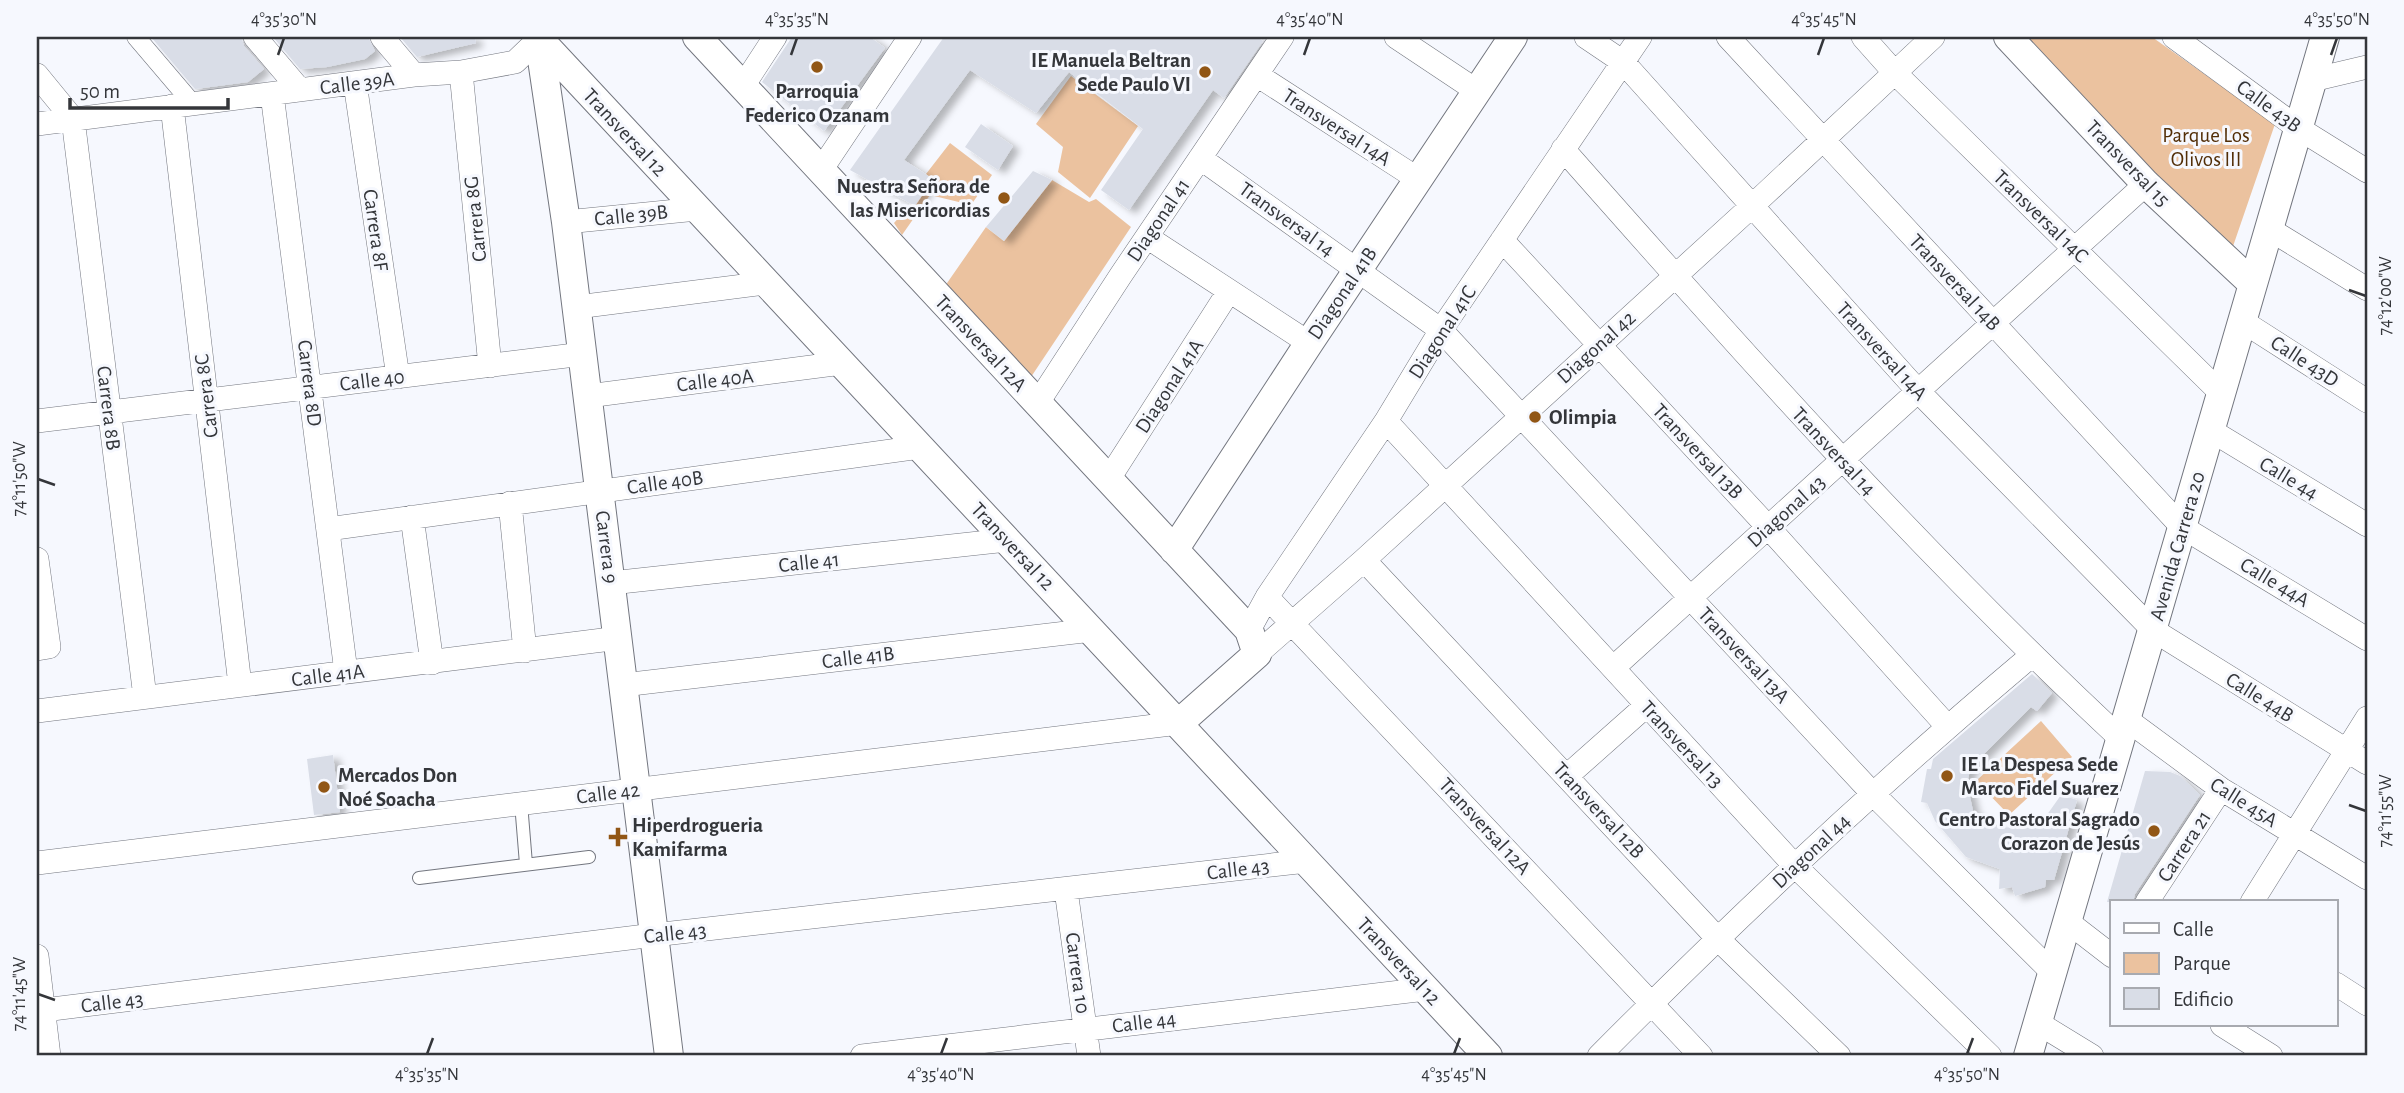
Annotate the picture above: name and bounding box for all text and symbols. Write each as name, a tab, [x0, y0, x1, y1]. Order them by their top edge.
text: 4°35'30"N	[251, 11, 317, 29]
text: 4°35'35"N	[765, 11, 829, 29]
text: 4°35'40"N	[1276, 11, 1344, 29]
text: 4°35'45"N	[1791, 11, 1857, 29]
text: 4°35'50"N	[2304, 11, 2370, 29]
place label: IE Manuela Beltran Sede Paulo VI	[1031, 50, 1191, 95]
marker: Parroquia Federico Ozanam	[809, 59, 825, 75]
marker: IE Manuela Beltran Sede Paulo VI	[1197, 64, 1213, 80]
scale bar	[70, 66, 228, 110]
street label: Calle 39A	[319, 69, 395, 98]
street label: Calle 43B	[2233, 76, 2305, 137]
text: 50 m	[80, 81, 120, 102]
place label: Parroquia Federico Ozanam	[745, 81, 889, 126]
street label: Transversal 12	[579, 84, 670, 180]
street label: Transversal 14A	[1279, 85, 1395, 170]
street label: Transversal 15	[2082, 116, 2174, 210]
park label: Parque Los Olivos III	[2162, 125, 2250, 170]
street label: Transversal 14C	[1989, 166, 2092, 267]
street label: Carrera 8G	[461, 175, 490, 263]
street label: Diagonal 41	[1123, 175, 1194, 266]
place label: Nuestra Señora de las Misericordias	[836, 176, 990, 221]
street label: Transversal 14	[1235, 178, 1338, 261]
street label: Carrera 8F	[359, 188, 392, 273]
marker: Nuestra Señora de las Misericordias	[996, 190, 1012, 206]
street label: Calle 39B	[593, 201, 669, 230]
street label: Transversal 14B	[1905, 230, 2004, 335]
street label: Diagonal 41B	[1304, 243, 1381, 343]
text: 74°12'00"W	[2377, 256, 2395, 336]
street label: Diagonal 41C	[1405, 282, 1480, 382]
street label: Transversal 12A	[931, 291, 1031, 396]
street label: Transversal 14A	[1832, 298, 1931, 405]
street label: Diagonal 42	[1553, 307, 1640, 388]
street label: Calle 43D	[2267, 332, 2343, 391]
street label: Diagonal 41A	[1131, 336, 1207, 437]
street label: Carrera 8D	[294, 339, 325, 427]
street label: Carrera 8C	[191, 353, 222, 439]
street label: Carrera 8B	[93, 365, 124, 451]
street label: Calle 40A	[675, 365, 755, 396]
street label: Calle 40	[338, 366, 406, 395]
street label: Transversal 13B	[1648, 400, 1747, 503]
street label: Transversal 14	[1788, 403, 1880, 500]
place label: Olimpia	[1549, 407, 1617, 428]
marker: Olimpia	[1527, 409, 1543, 425]
text: 74°11'50"W	[11, 441, 29, 517]
street label: Calle 44	[2256, 453, 2322, 504]
street label: Calle 40B	[626, 467, 704, 498]
street label: Avenida Carrera 20	[2146, 469, 2209, 623]
street label: Diagonal 43	[1743, 471, 1829, 552]
street label: Transversal 12	[967, 498, 1058, 594]
street label: Carrera 9	[592, 509, 621, 585]
street label: Calle 41	[777, 549, 841, 576]
street label: Calle 44A	[2237, 554, 2313, 611]
street label: Transversal 13A	[1694, 603, 1793, 707]
street label: Calle 41B	[821, 643, 895, 672]
street label: Calle 41A	[290, 661, 366, 690]
street label: Calle 44B	[2222, 668, 2297, 726]
street label: Transversal 13	[1636, 697, 1727, 792]
place label: IE La Despesa Sede Marco Fidel Suarez	[1961, 754, 2119, 799]
street label: Transversal 12B	[1549, 758, 1648, 862]
place label: Mercados Don Noé Soacha	[338, 765, 457, 810]
marker: IE La Despesa Sede Marco Fidel Suarez	[1939, 768, 1955, 784]
street label: Transversal 12A	[1435, 774, 1535, 879]
street label: Calle 45A	[2206, 774, 2281, 831]
text: 74°11'55"W	[2377, 774, 2395, 848]
marker: Mercados Don Noé Soacha	[316, 779, 332, 795]
street label: Calle 42	[575, 779, 641, 808]
street label: Carrera 21	[2154, 807, 2215, 886]
place label: Centro Pastoral Sagrado Corazon de Jesús	[1939, 809, 2140, 854]
street label: Diagonal 44	[1768, 810, 1854, 892]
place label: Hiperdrogueria Kamifarma	[632, 815, 763, 860]
marker: Centro Pastoral Sagrado Corazon de Jesús	[2146, 823, 2162, 839]
marker: Hiperdrogueria Kamifarma	[610, 829, 626, 845]
street label: Calle 43	[1206, 855, 1271, 884]
legend	[2110, 900, 2338, 1026]
street label: Transversal 12	[1353, 913, 1444, 1009]
text: Calle	[2173, 919, 2214, 940]
street label: Calle 43	[643, 920, 707, 947]
street label: Carrera 10	[1061, 931, 1094, 1015]
text: Parque	[2173, 953, 2231, 974]
text: 74°11'45"W	[11, 957, 29, 1031]
street label: Calle 43	[80, 988, 145, 1017]
text: Edificio	[2173, 989, 2234, 1010]
street label: Calle 44	[1111, 1008, 1177, 1037]
text: 4°35'35"N	[395, 1066, 459, 1084]
text: 4°35'40"N	[907, 1066, 975, 1084]
text: 4°35'45"N	[1421, 1066, 1487, 1084]
text: 4°35'50"N	[1934, 1066, 2000, 1084]

